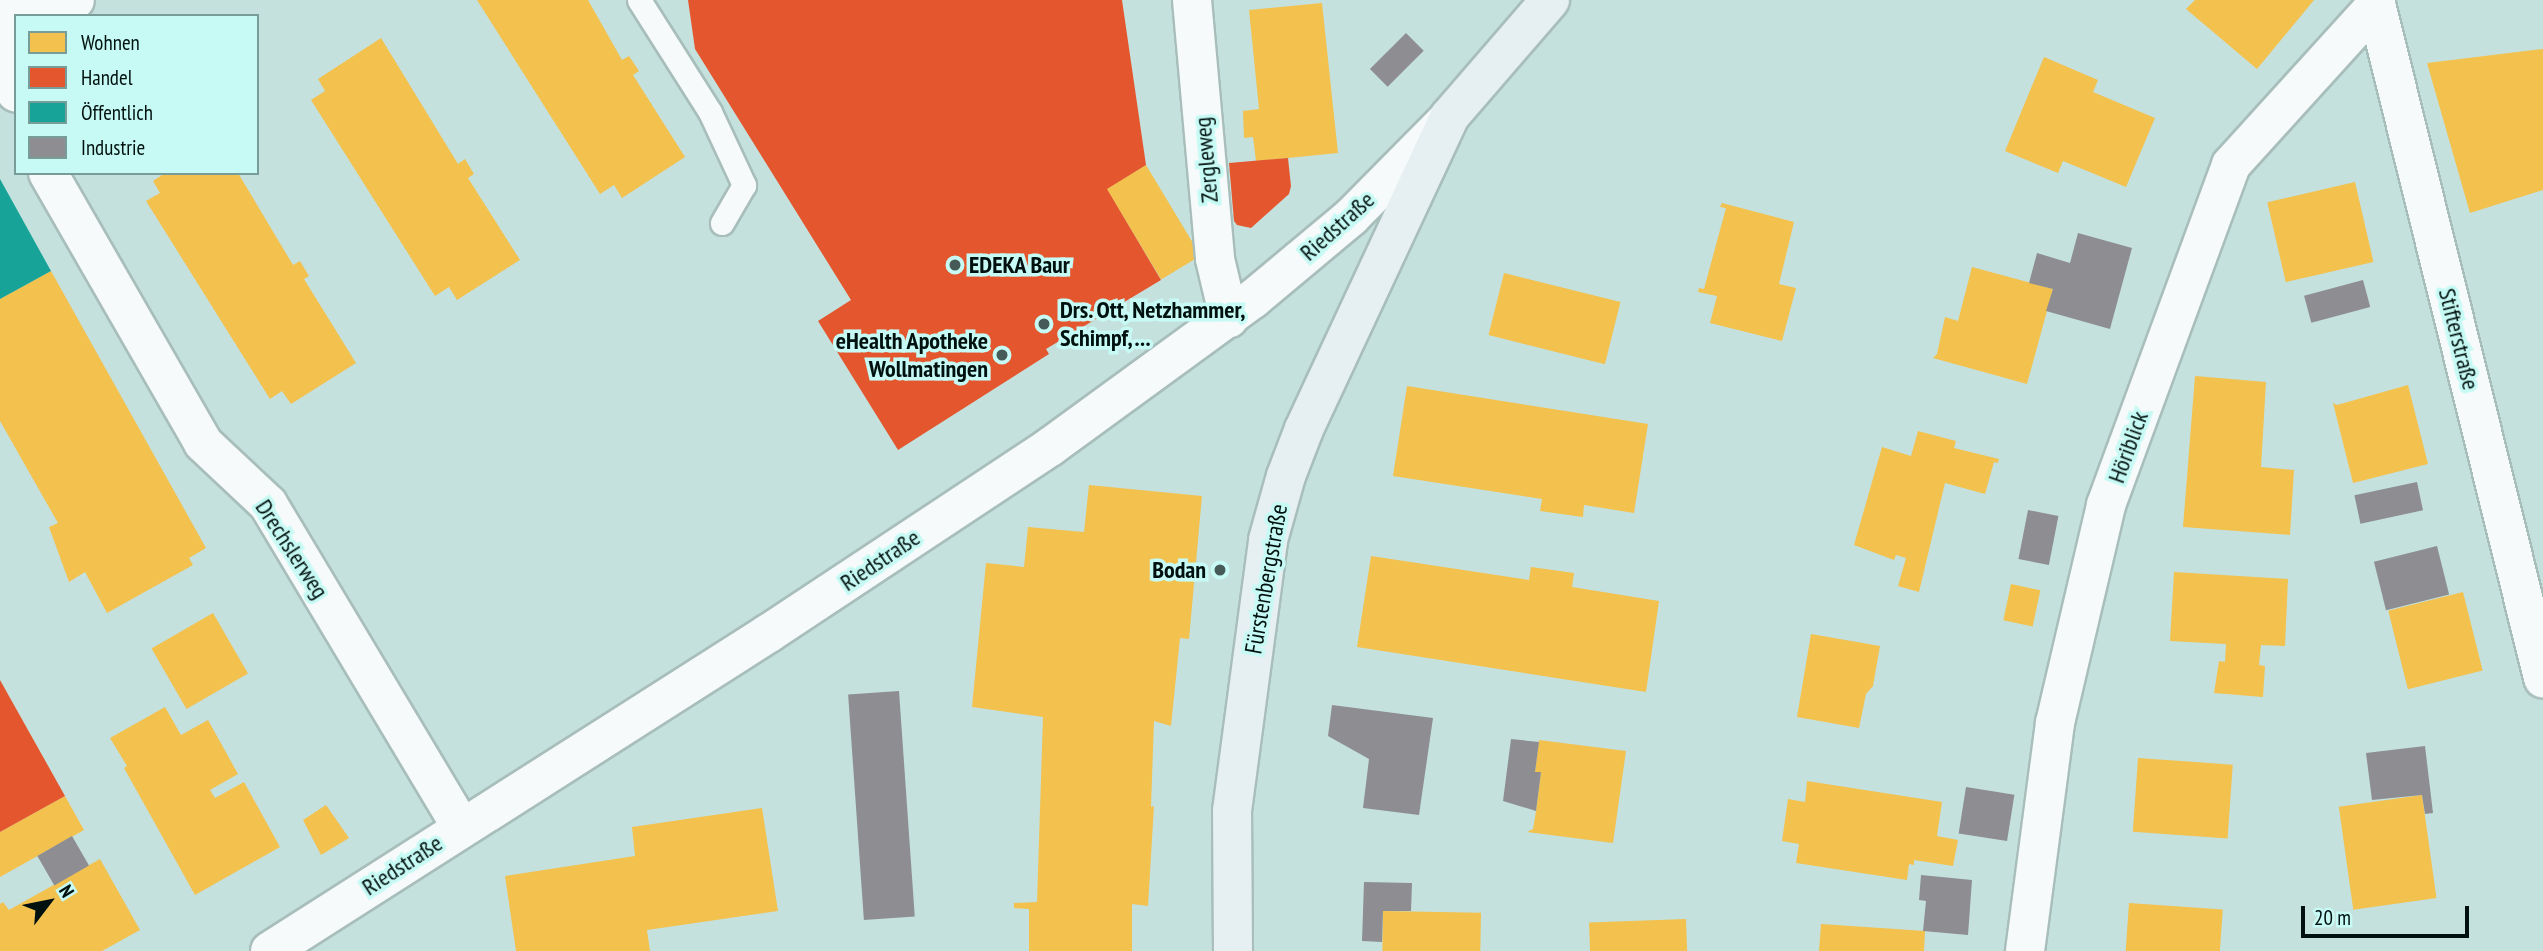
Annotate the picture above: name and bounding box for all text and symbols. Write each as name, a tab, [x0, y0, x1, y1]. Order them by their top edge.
legend	[14, 14, 259, 175]
text: Wohnen	[81, 29, 140, 56]
text: Handel	[81, 64, 133, 91]
text: Öffentlich	[81, 99, 153, 126]
street label: Zergleweg	[1188, 116, 1224, 204]
text: Industrie	[81, 134, 145, 161]
street label: Riedstraße	[1294, 185, 1380, 267]
place label: EDEKA Baur	[969, 251, 1071, 279]
marker: EDEKA Baur	[947, 257, 963, 273]
street label: Stifterstraße	[2433, 285, 2485, 393]
place label: Drs. Ott, Netzhammer, Schimpf, ...	[1060, 296, 1249, 352]
marker: Drs. Ott, Netzhammer, Schimpf, ...	[1034, 314, 1054, 334]
place label: eHealth Apotheke Wollmatingen	[835, 327, 988, 383]
marker: eHealth Apotheke Wollmatingen	[994, 347, 1010, 363]
street label: Höriblick	[2102, 407, 2154, 487]
street label: Drechslerweg	[249, 494, 335, 604]
street label: Fürstenbergstraße	[1239, 502, 1293, 656]
street label: Riedstraße	[835, 523, 925, 597]
place label: Bodan	[1152, 556, 1206, 584]
marker: Bodan	[1212, 562, 1228, 578]
street label: Riedstraße	[357, 829, 447, 901]
north arrow	[14, 867, 84, 937]
text: N	[54, 880, 80, 902]
scale bar	[2305, 892, 2473, 936]
text: 20 m	[2314, 904, 2351, 931]

